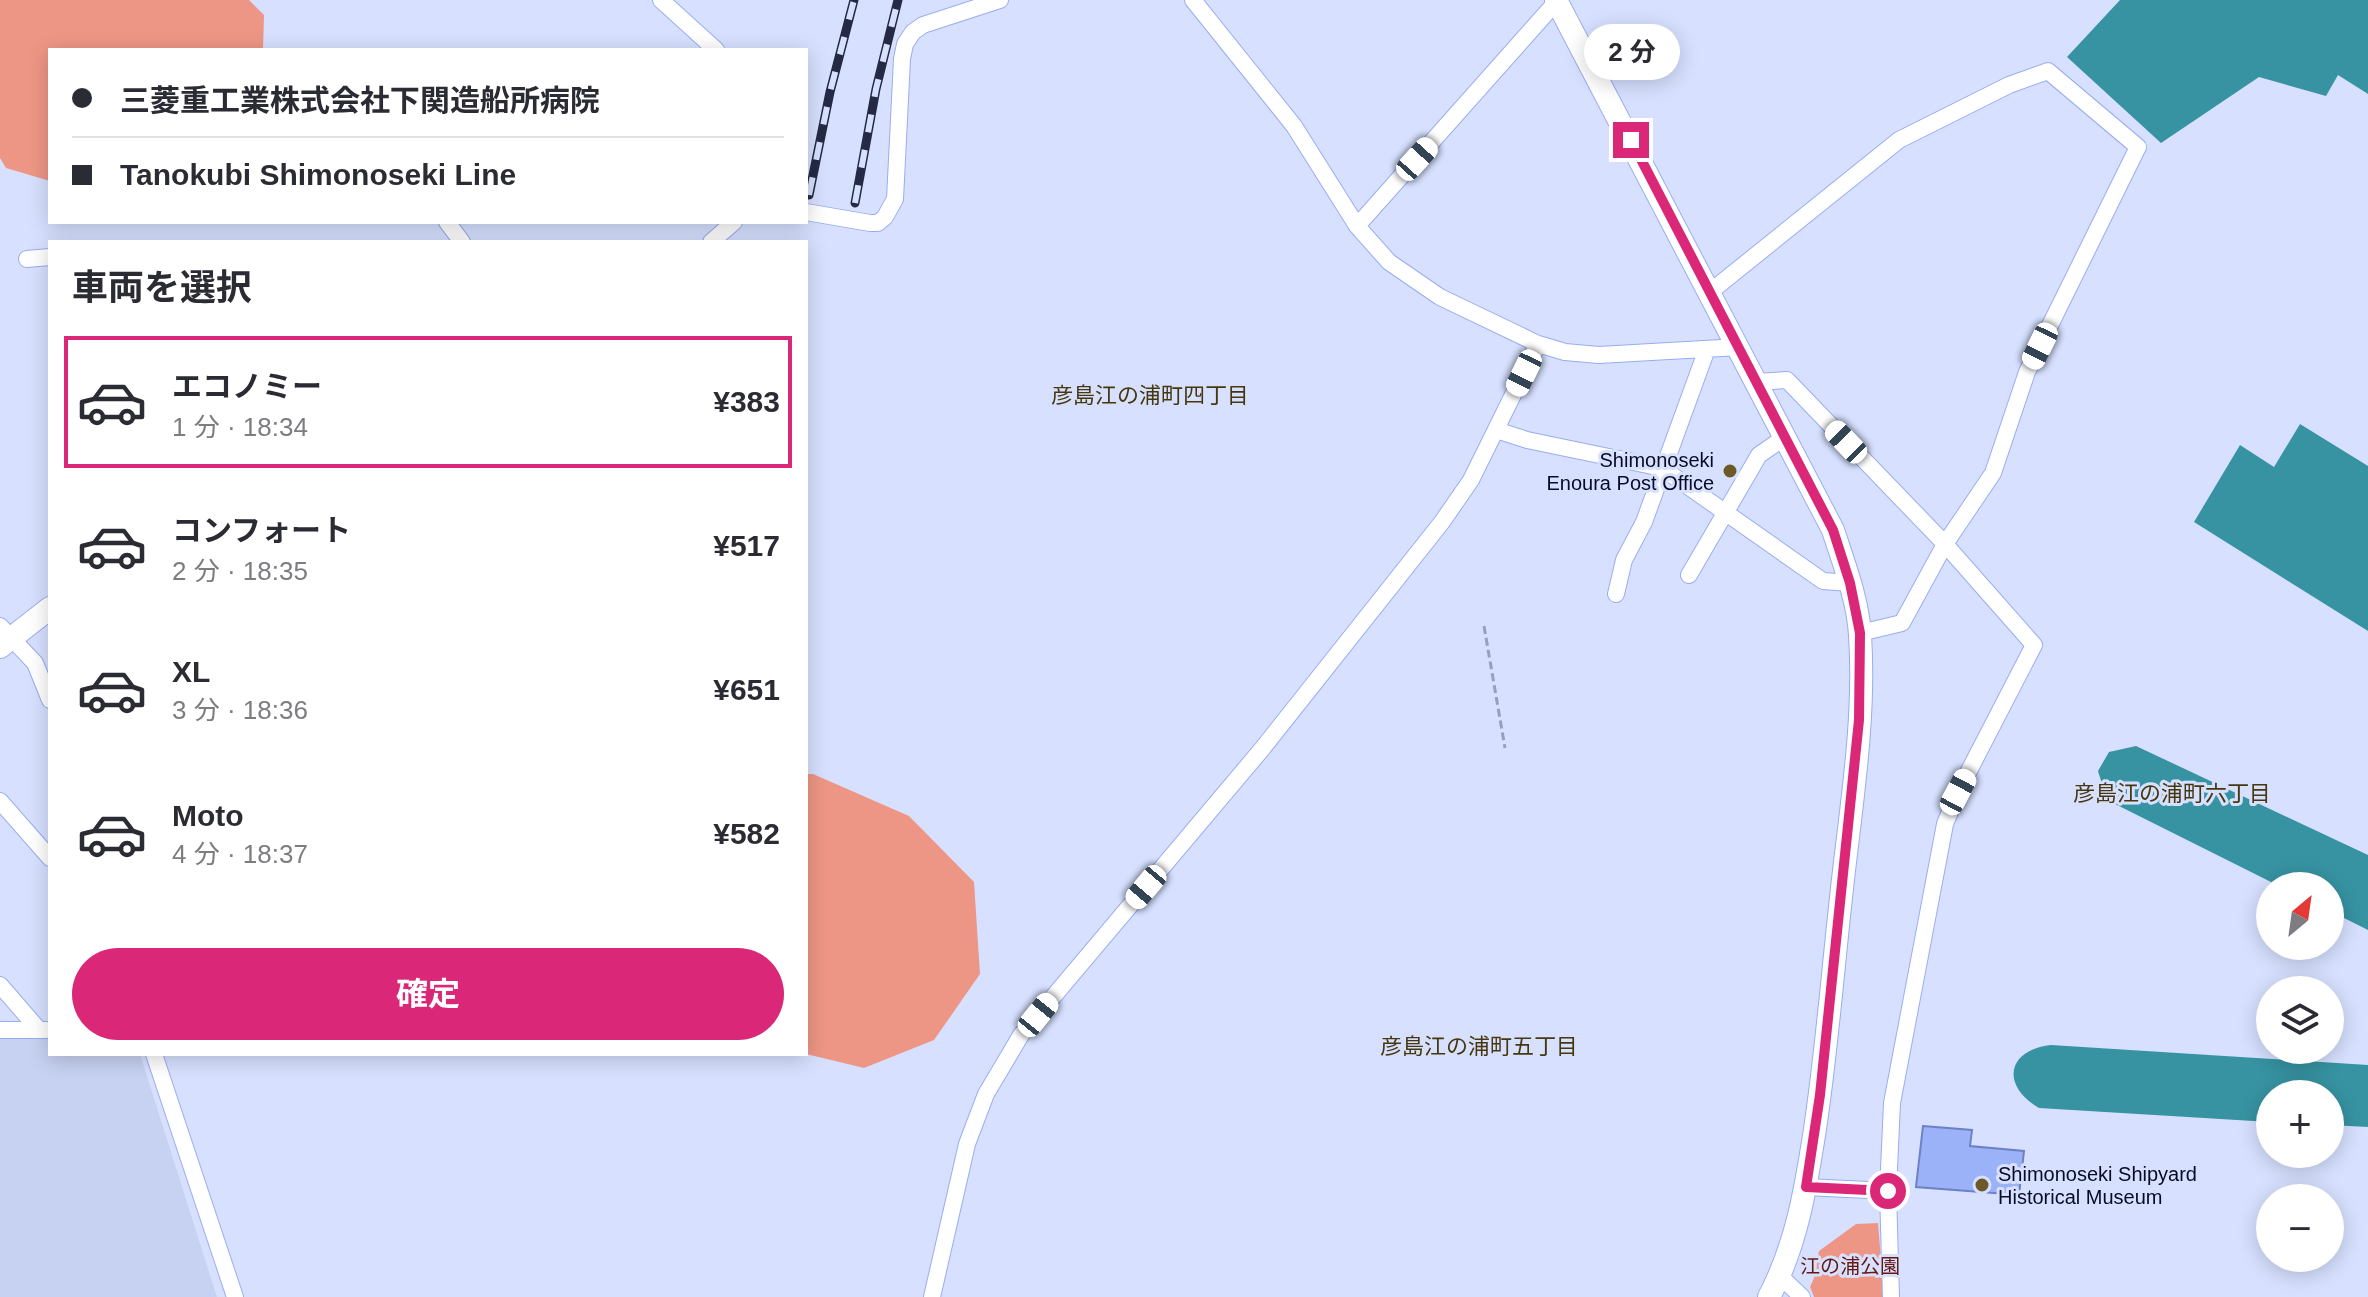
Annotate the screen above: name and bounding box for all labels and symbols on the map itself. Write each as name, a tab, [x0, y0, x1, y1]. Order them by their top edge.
callout: 2 分	[1583, 24, 1679, 80]
route end	[1613, 122, 1649, 158]
car	[1392, 133, 1442, 185]
car	[2019, 319, 2061, 373]
car	[1503, 346, 1545, 400]
district label: 彦島江の浦町四丁目	[1051, 383, 1249, 408]
car	[1821, 416, 1871, 468]
place label: Shimonoseki Enoura Post Office	[1547, 449, 1714, 494]
marker: Shimonoseki Enoura Post Office	[1721, 462, 1739, 480]
car	[1936, 765, 1980, 819]
district label: 彦島江の浦町六丁目	[2073, 781, 2271, 806]
car	[1121, 861, 1171, 913]
north arrow	[2256, 872, 2344, 960]
car	[1014, 989, 1062, 1041]
district label: 彦島江の浦町五丁目	[1380, 1034, 1578, 1059]
place label: Shimonoseki Shipyard Historical Museum	[1998, 1163, 2197, 1208]
route start	[1870, 1173, 1906, 1209]
marker: Shimonoseki Shipyard Historical Museum	[1973, 1176, 1991, 1194]
park label: 江の浦公園	[1800, 1255, 1900, 1277]

